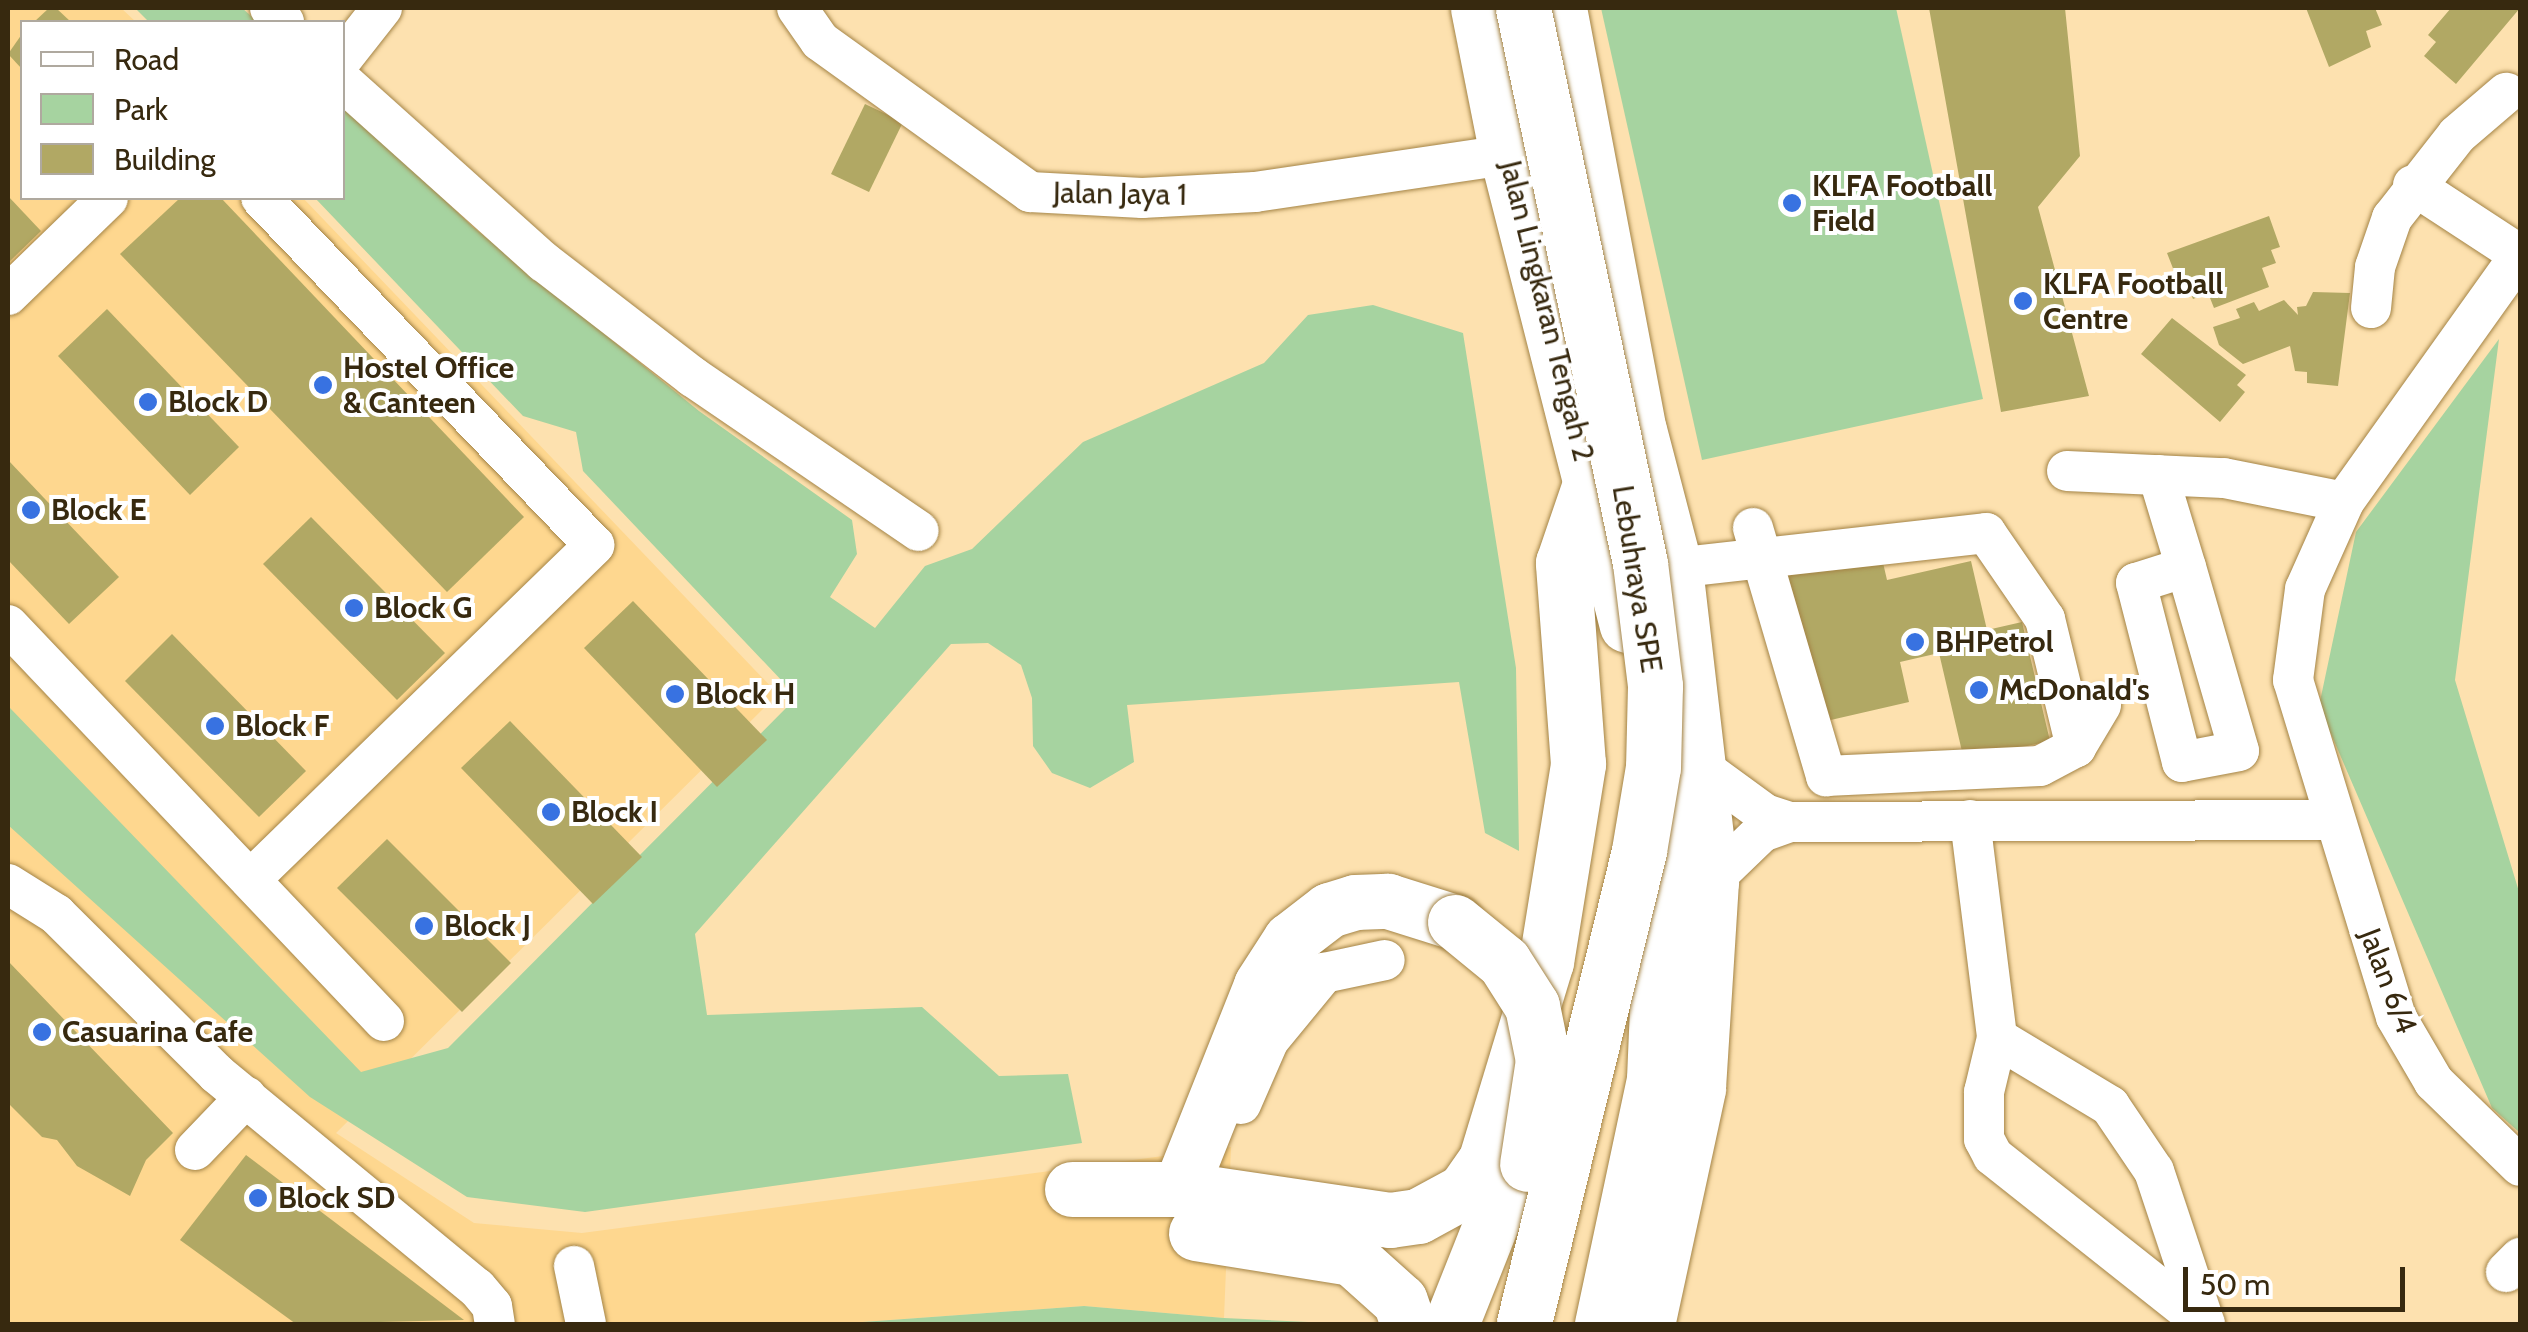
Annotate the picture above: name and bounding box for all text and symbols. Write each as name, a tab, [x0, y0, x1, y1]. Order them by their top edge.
legend	[20, 20, 345, 200]
text: Road	[114, 41, 179, 78]
text: Park	[114, 91, 168, 128]
text: Building	[114, 141, 216, 178]
street label: Jalan Lingkaran Tengah 2	[1492, 157, 1602, 465]
place label: KLFA Football Field	[1812, 168, 1992, 238]
street label: Jalan Jaya 1	[1053, 175, 1187, 213]
marker: KLFA Football Field	[1781, 192, 1803, 214]
place label: KLFA Football Centre	[2043, 266, 2223, 336]
marker: KLFA Football Centre	[2012, 290, 2034, 312]
place label: Hostel Office & Canteen	[343, 350, 514, 420]
marker: Hostel Office & Canteen	[312, 374, 334, 396]
place label: Block D	[168, 384, 268, 420]
marker: Block D	[137, 391, 159, 413]
street label: Lebuhraya SPE	[1604, 483, 1670, 675]
place label: Block E	[51, 492, 146, 528]
marker: Block E	[20, 499, 42, 521]
place label: Block G	[374, 590, 472, 626]
marker: Block G	[343, 597, 365, 619]
place label: BHPetrol	[1935, 624, 2054, 660]
marker: BHPetrol	[1904, 631, 1926, 653]
place label: McDonald's	[1999, 672, 2150, 708]
place label: Block H	[695, 676, 795, 712]
marker: McDonald's	[1968, 679, 1990, 701]
marker: Block H	[664, 683, 686, 705]
place label: Block F	[235, 708, 329, 744]
marker: Block F	[204, 715, 226, 737]
place label: Block I	[571, 794, 658, 830]
marker: Block I	[540, 801, 562, 823]
place label: Block J	[444, 908, 531, 944]
marker: Block J	[413, 915, 435, 937]
street label: Jalan 6/4	[2352, 923, 2424, 1039]
place label: Casuarina Cafe	[62, 1014, 253, 1050]
marker: Casuarina Cafe	[31, 1021, 53, 1043]
place label: Block SD	[278, 1180, 395, 1216]
marker: Block SD	[247, 1187, 269, 1209]
scale bar	[2188, 1247, 2410, 1309]
text: 50 m	[2200, 1266, 2270, 1303]

